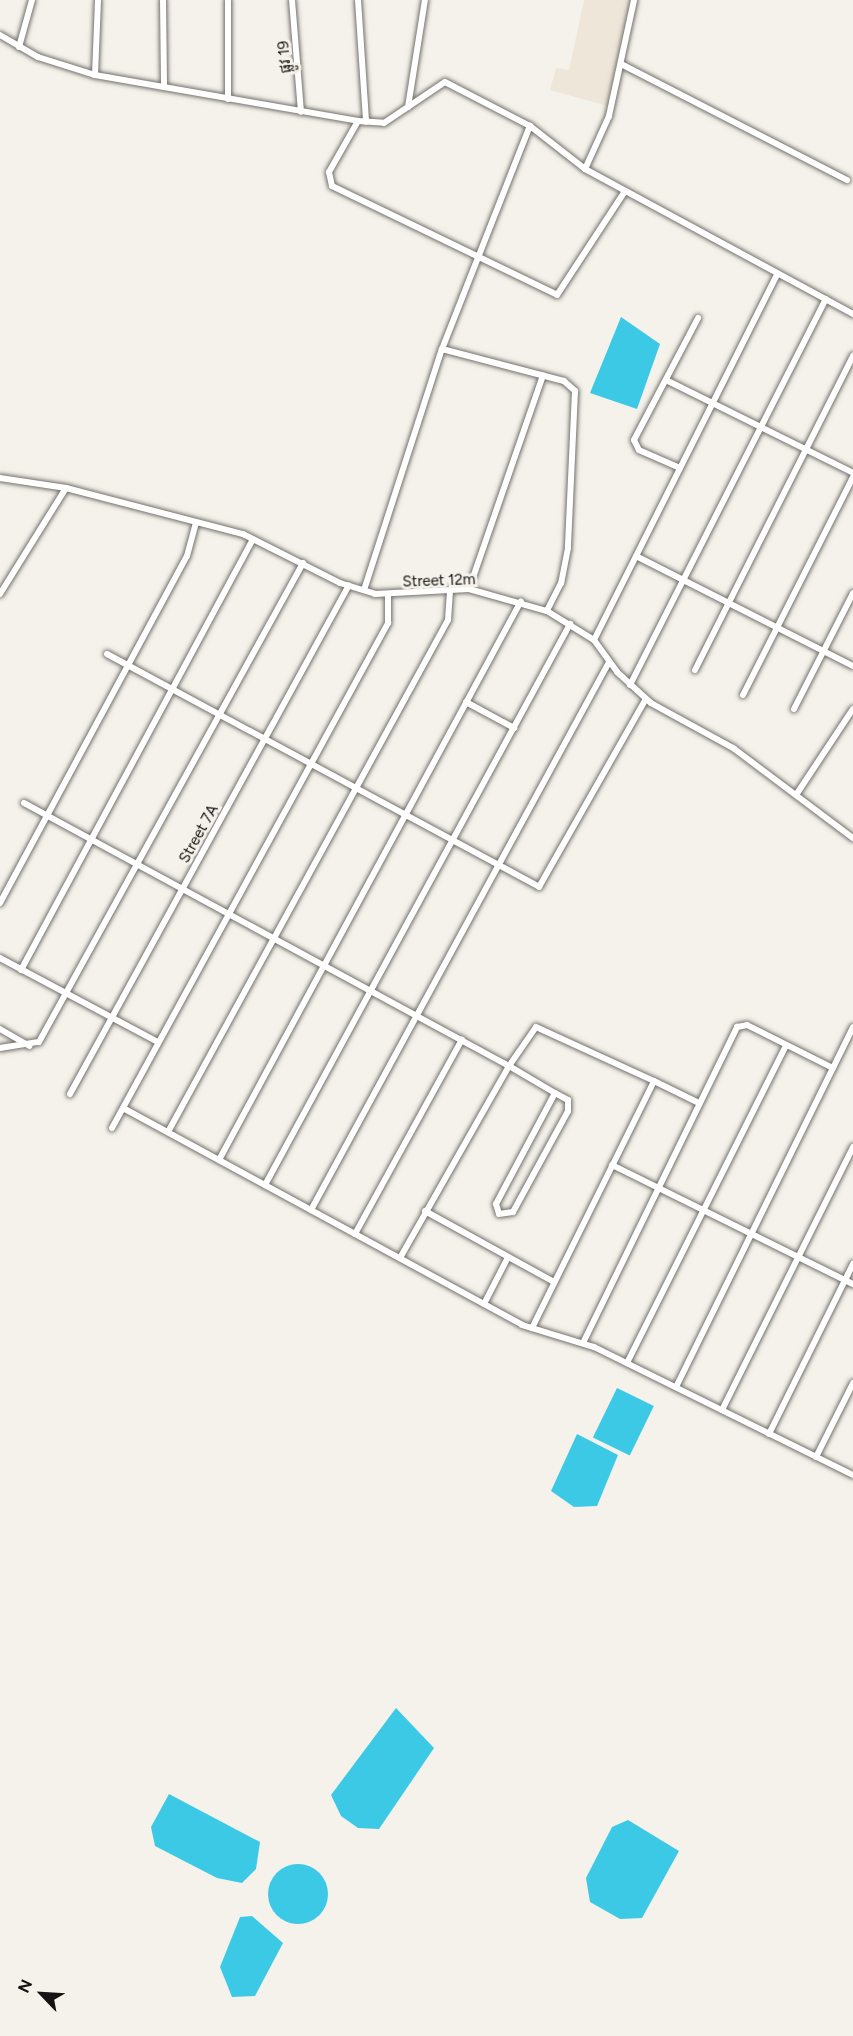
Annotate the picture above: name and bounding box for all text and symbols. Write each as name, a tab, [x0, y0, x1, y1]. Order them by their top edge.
street label: ផ្លូវ 19	[275, 40, 295, 74]
street label: Street 12m	[402, 571, 476, 591]
street label: Street 7A	[176, 802, 222, 866]
north arrow	[12, 1964, 72, 2024]
text: N	[14, 1977, 36, 1996]

